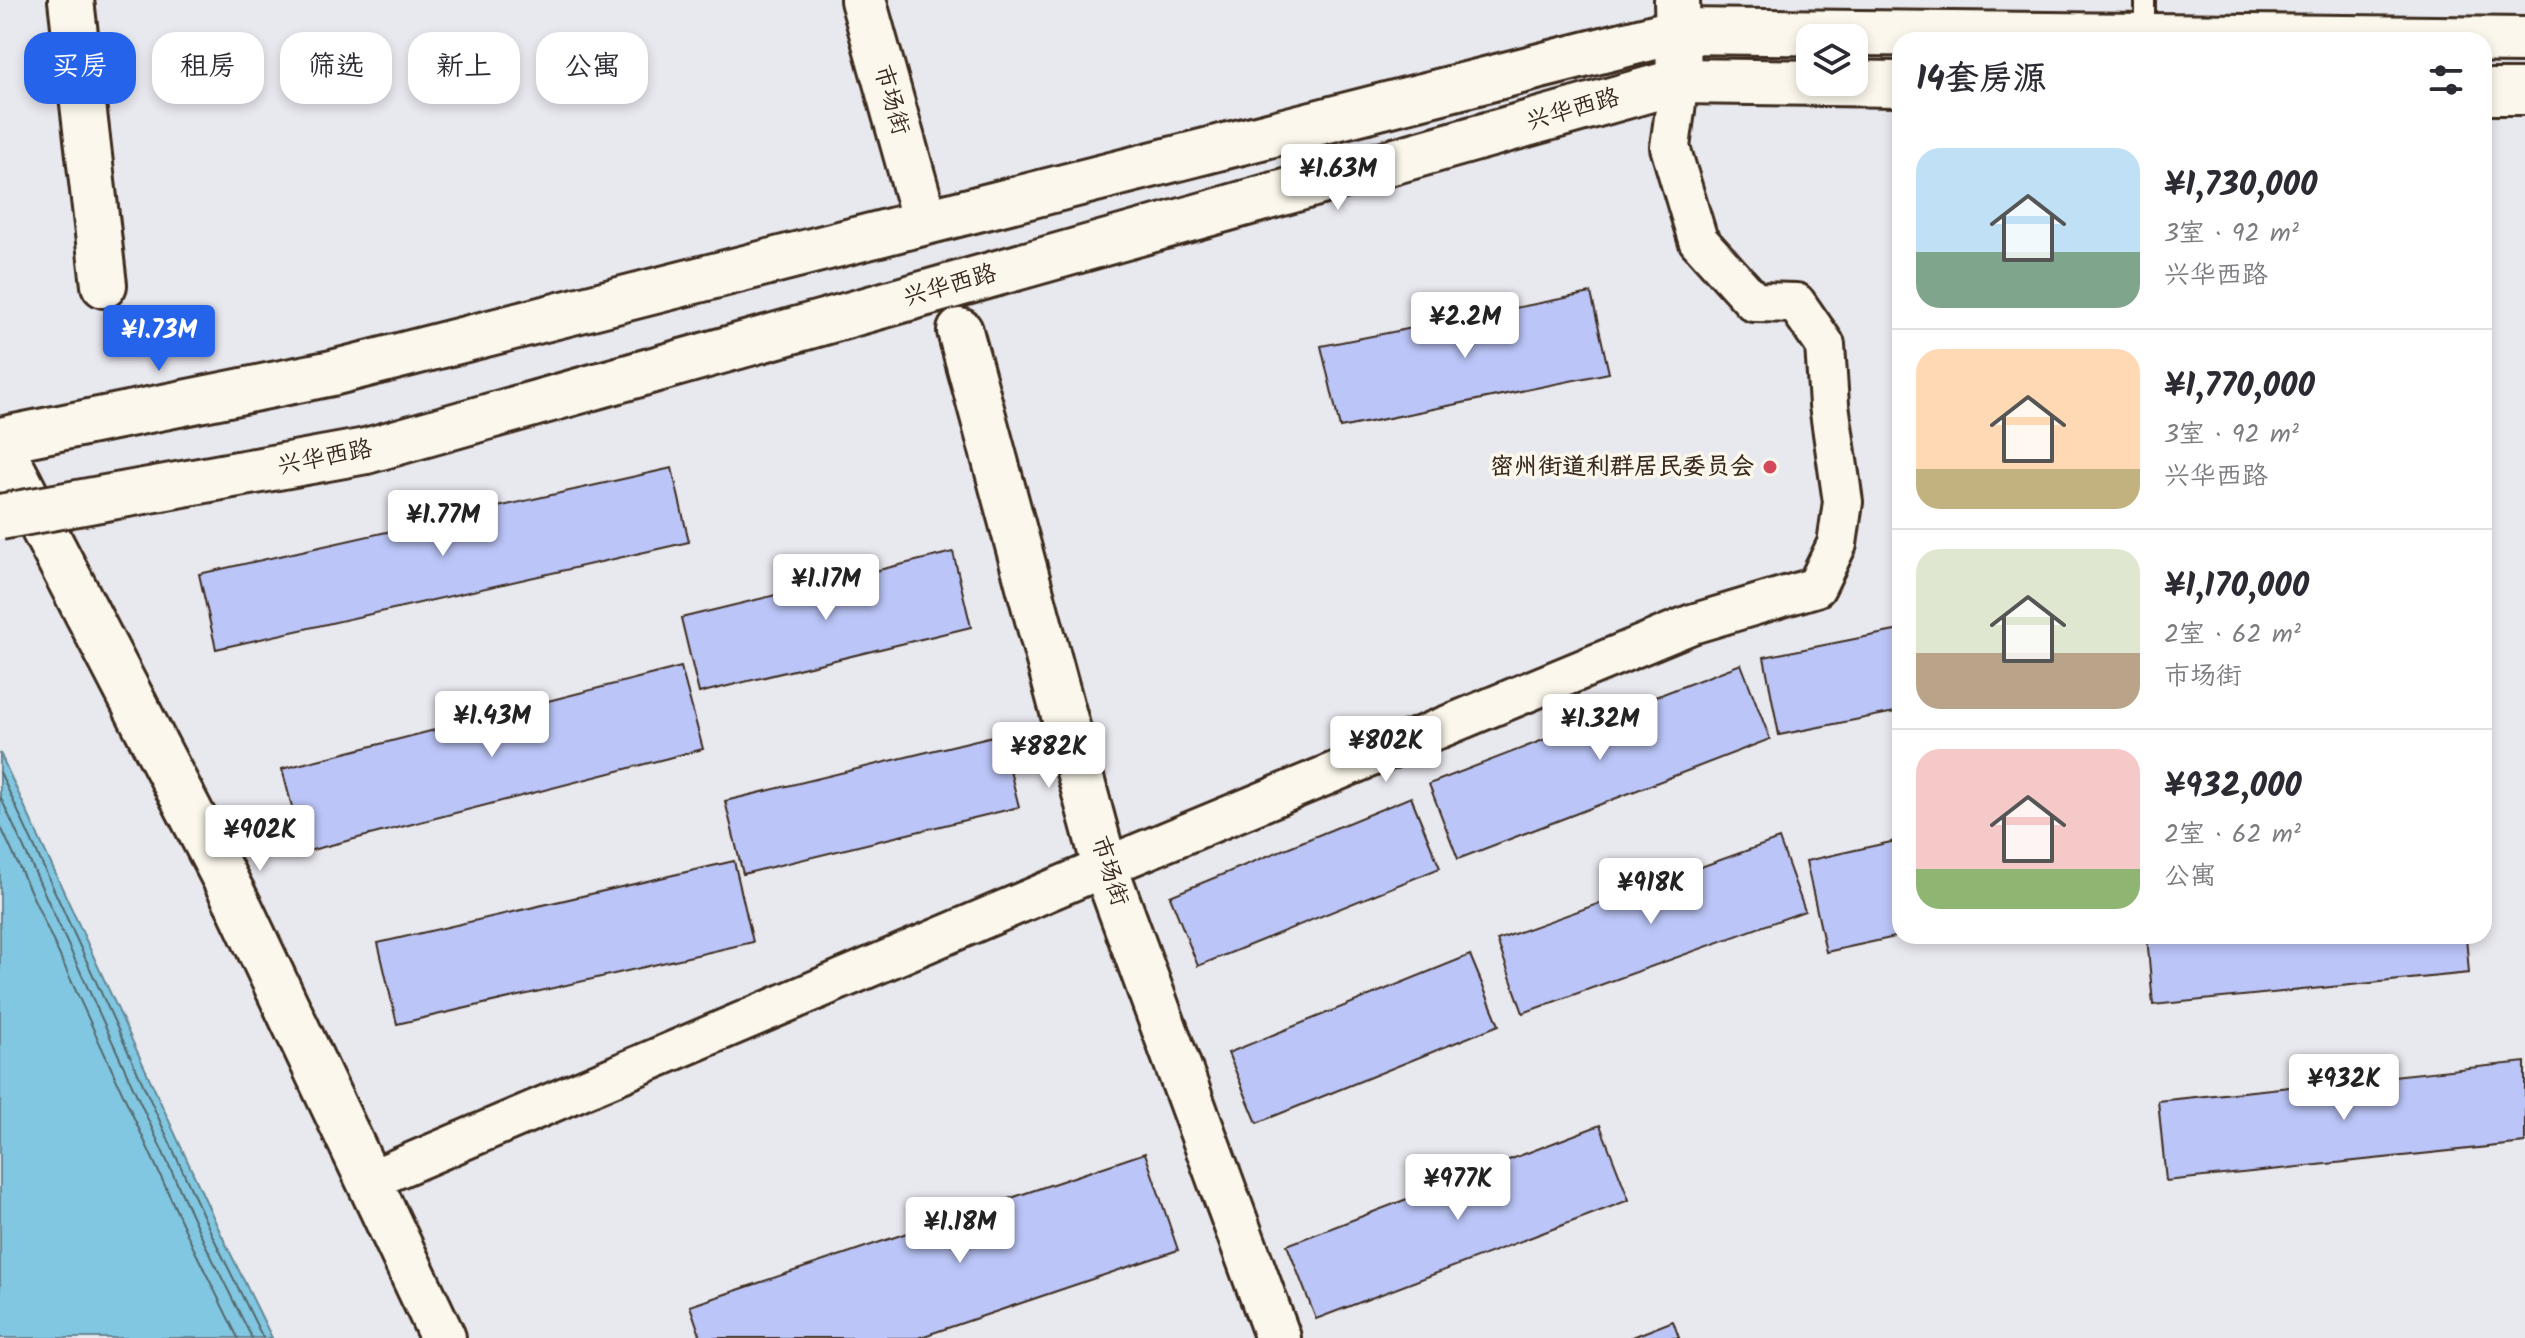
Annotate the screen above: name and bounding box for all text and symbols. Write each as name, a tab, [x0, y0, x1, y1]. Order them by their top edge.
map controls	[1796, 24, 1868, 96]
button: layers	[1796, 24, 1868, 96]
chip: 买房	[24, 32, 136, 104]
chip: 租房	[152, 32, 264, 104]
chip: 筛选	[280, 32, 392, 104]
chip: 新上	[408, 32, 520, 104]
chip: 公寓	[536, 32, 648, 104]
text: 14套房源	[1916, 53, 2047, 107]
icon: filters	[2424, 58, 2468, 102]
street label: 市场街	[862, 60, 920, 140]
street label: 兴华西路	[1521, 78, 1625, 142]
pin: ¥1.63M	[1273, 144, 1403, 212]
text: ¥1.63M	[1299, 149, 1377, 191]
text: ¥1,730,000	[2164, 159, 2317, 213]
icon: home	[1980, 180, 2076, 276]
text: 3室 · 92 m²	[2164, 213, 2299, 255]
street label: 兴华西路	[898, 254, 1002, 318]
text: 兴华西路	[2164, 255, 2268, 297]
pin: ¥2.2M	[1409, 292, 1521, 360]
text: ¥2.2M	[1429, 297, 1501, 339]
pin: ¥1.73M	[94, 305, 224, 373]
text: ¥1.73M	[121, 310, 197, 352]
text: ¥1,770,000	[2164, 360, 2315, 414]
icon: home	[1980, 381, 2076, 477]
text: 3室 · 92 m²	[2164, 414, 2299, 456]
street label: 兴华西路	[274, 430, 376, 486]
place label: 密州街道利群居民委员会	[1490, 448, 1754, 487]
text: 兴华西路	[2164, 456, 2268, 498]
marker: 密州街道利群居民委员会	[1761, 458, 1779, 476]
pin: ¥1.77M	[378, 490, 508, 558]
text: ¥1.77M	[406, 495, 480, 537]
pin: ¥1.17M	[761, 554, 891, 622]
text: ¥1.17M	[791, 559, 861, 601]
text: ¥1,170,000	[2164, 560, 2309, 614]
icon: home	[1980, 581, 2076, 677]
text: 2室 · 62 m²	[2164, 614, 2301, 656]
text: 市场街	[2164, 656, 2242, 698]
pin: ¥1.43M	[427, 691, 557, 759]
pin: ¥1.32M	[1535, 694, 1665, 762]
text: ¥1.43M	[453, 696, 531, 738]
text: ¥1.32M	[1560, 699, 1640, 741]
pin: ¥802K	[1330, 716, 1442, 784]
text: ¥802K	[1348, 721, 1424, 763]
pin: ¥882K	[993, 722, 1105, 790]
text: ¥882K	[1010, 727, 1088, 769]
text: ¥932,000	[2164, 760, 2302, 814]
icon: home	[1980, 781, 2076, 877]
pin: ¥902K	[204, 805, 316, 873]
text: ¥902K	[223, 810, 297, 852]
text: 2室 · 62 m²	[2164, 814, 2301, 856]
street label: 市场街	[1079, 831, 1139, 911]
text: 公寓	[2164, 856, 2216, 898]
pin: ¥918K	[1595, 858, 1707, 926]
text: ¥918K	[1617, 863, 1685, 905]
pin: ¥932K	[2288, 1054, 2400, 1122]
text: ¥932K	[2307, 1059, 2381, 1101]
pin: ¥977K	[1402, 1154, 1514, 1222]
text: ¥977K	[1423, 1159, 1493, 1201]
pin: ¥1.18M	[895, 1197, 1025, 1265]
text: ¥1.18M	[924, 1202, 996, 1244]

